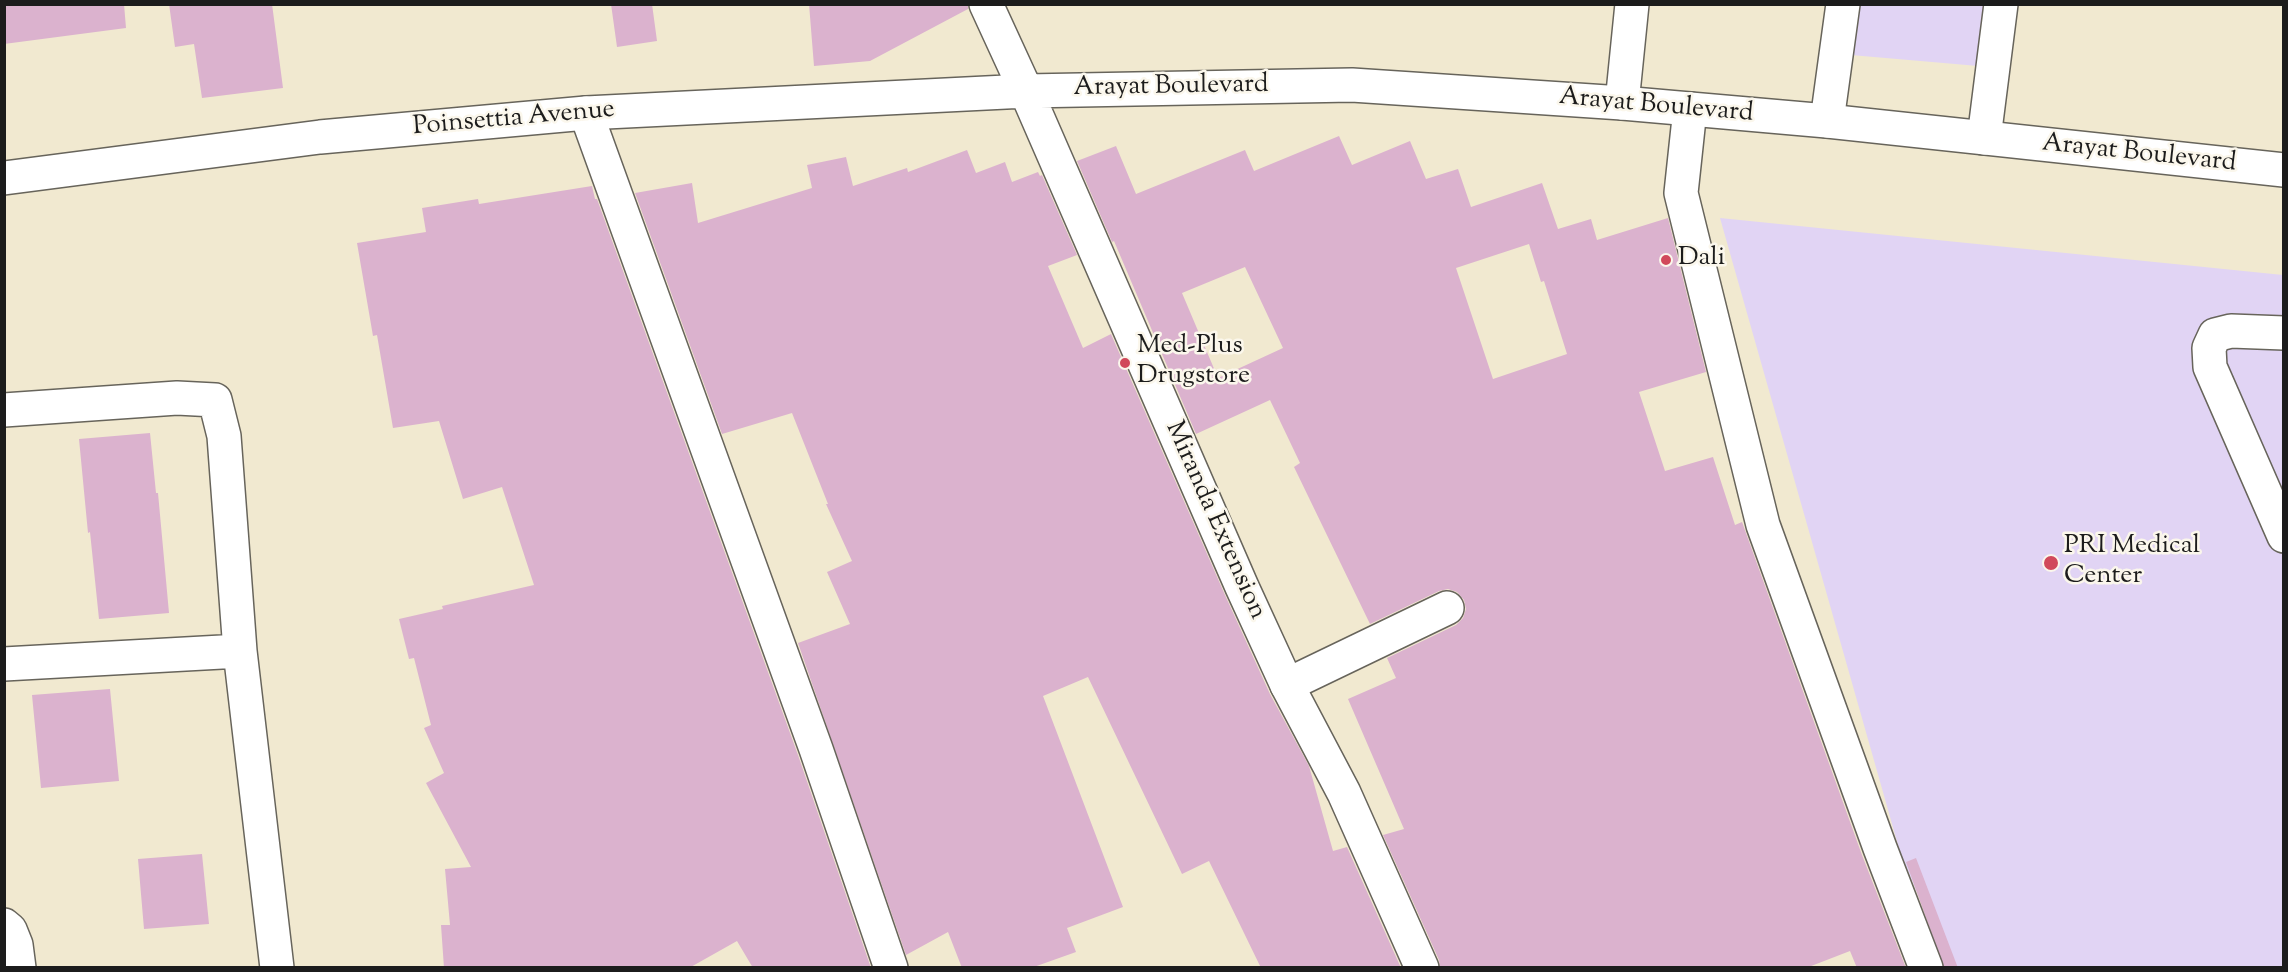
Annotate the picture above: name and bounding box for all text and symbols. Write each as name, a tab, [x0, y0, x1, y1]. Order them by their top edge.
street label: Arayat Boulevard	[1073, 71, 1269, 105]
street label: Arayat Boulevard	[1557, 83, 1755, 131]
street label: Poinsettia Avenue	[412, 96, 616, 144]
street label: Arayat Boulevard	[2040, 129, 2238, 181]
place label: Dali	[1678, 244, 1725, 276]
marker: Dali	[1659, 253, 1673, 267]
place label: Med-Plus Drugstore	[1137, 332, 1250, 394]
marker: Med-Plus Drugstore	[1118, 356, 1132, 370]
street label: Miranda Extension	[1156, 417, 1272, 625]
place label: PRI Medical Center	[2064, 532, 2200, 594]
marker: PRI Medical Center	[2042, 554, 2060, 572]

